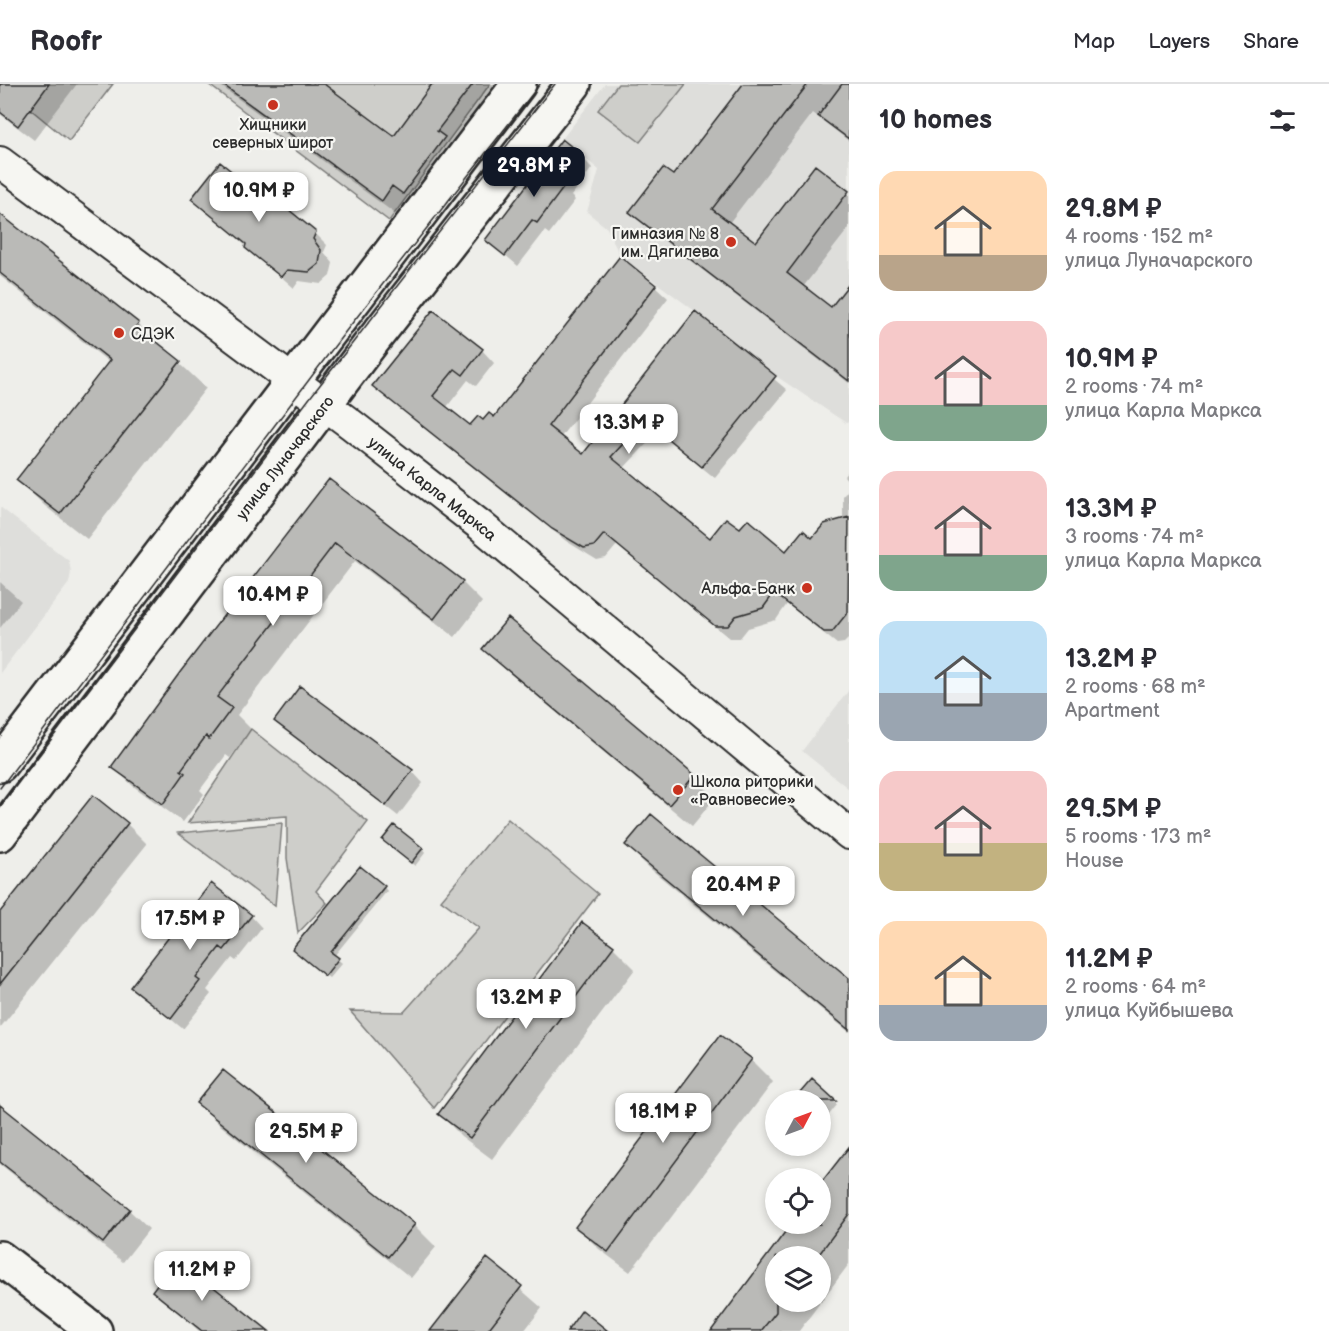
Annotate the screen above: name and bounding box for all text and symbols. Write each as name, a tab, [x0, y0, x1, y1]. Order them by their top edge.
text: Roofr	[30, 25, 102, 58]
text: Map	[1073, 29, 1115, 54]
text: Layers	[1148, 29, 1210, 54]
text: Share	[1243, 29, 1299, 54]
marker: Хищники северных широт	[266, 98, 280, 112]
icon: filters	[1266, 104, 1299, 137]
text: 10 homes	[879, 105, 992, 136]
place label: Хищники северных широт	[213, 116, 334, 153]
pin: 29.8M ₽	[479, 147, 589, 198]
text: 29.8M ₽	[497, 154, 571, 178]
pin: 10.9M ₽	[204, 172, 314, 223]
text: 10.9M ₽	[223, 179, 295, 203]
text: 29.8M ₽	[1065, 194, 1162, 225]
icon: home	[927, 195, 999, 267]
place label: Гимназия № 8 им. Дягилева	[612, 225, 720, 262]
text: 4 rooms · 152 m²	[1065, 225, 1213, 249]
marker: Гимназия № 8 им. Дягилева	[724, 235, 738, 249]
text: улица Луначарского	[1065, 249, 1253, 273]
place label: СДЭК	[131, 325, 175, 344]
marker: СДЭК	[112, 326, 126, 340]
text: 10.9M ₽	[1065, 344, 1158, 375]
icon: home	[927, 345, 999, 417]
text: 2 rooms · 74 m²	[1065, 375, 1203, 399]
street label: улица Луначарского	[233, 393, 339, 524]
text: улица Карла Маркса	[1065, 399, 1262, 423]
pin: 13.3M ₽	[574, 404, 684, 455]
text: 13.3M ₽	[594, 411, 664, 435]
street label: улица Карла Маркса	[364, 433, 500, 546]
text: 13.3M ₽	[1065, 494, 1157, 525]
icon: home	[927, 495, 999, 567]
text: 3 rooms · 74 m²	[1065, 525, 1204, 549]
text: улица Карла Маркса	[1065, 549, 1262, 573]
pin: 10.4M ₽	[218, 576, 328, 627]
place label: Альфа-Банк	[700, 580, 795, 599]
marker: Альфа-Банк	[800, 581, 814, 595]
text: 10.4M ₽	[237, 583, 309, 607]
text: 13.2M ₽	[1065, 644, 1157, 675]
icon: home	[927, 645, 999, 717]
text: 2 rooms · 68 m²	[1065, 675, 1206, 699]
text: Apartment	[1065, 699, 1160, 723]
place label: Школа риторики «Равновесие»	[690, 773, 814, 810]
marker: Школа риторики «Равновесие»	[671, 783, 685, 797]
text: 29.5M ₽	[1065, 794, 1161, 825]
icon: home	[927, 795, 999, 867]
text: 5 rooms · 173 m²	[1065, 825, 1211, 849]
text: House	[1065, 849, 1124, 873]
pin: 20.4M ₽	[688, 866, 798, 917]
text: 20.4M ₽	[706, 873, 780, 897]
pin: 17.5M ₽	[135, 900, 245, 951]
text: 17.5M ₽	[155, 907, 225, 931]
text: 11.2M ₽	[1065, 944, 1153, 975]
icon: home	[927, 945, 999, 1017]
text: 2 rooms · 64 m²	[1065, 975, 1206, 999]
pin: 13.2M ₽	[471, 979, 581, 1030]
text: 13.2M ₽	[491, 986, 561, 1010]
text: улица Куйбышева	[1065, 999, 1233, 1023]
north arrow	[765, 1090, 831, 1156]
map controls	[765, 1090, 831, 1312]
pin: 18.1M ₽	[608, 1093, 718, 1144]
text: 18.1M ₽	[629, 1100, 697, 1124]
pin: 29.5M ₽	[251, 1113, 361, 1164]
text: 29.5M ₽	[269, 1120, 343, 1144]
button: locate	[765, 1168, 831, 1234]
button: layers	[765, 1246, 831, 1312]
pin: 11.2M ₽	[147, 1251, 257, 1302]
text: 11.2M ₽	[168, 1258, 236, 1282]

